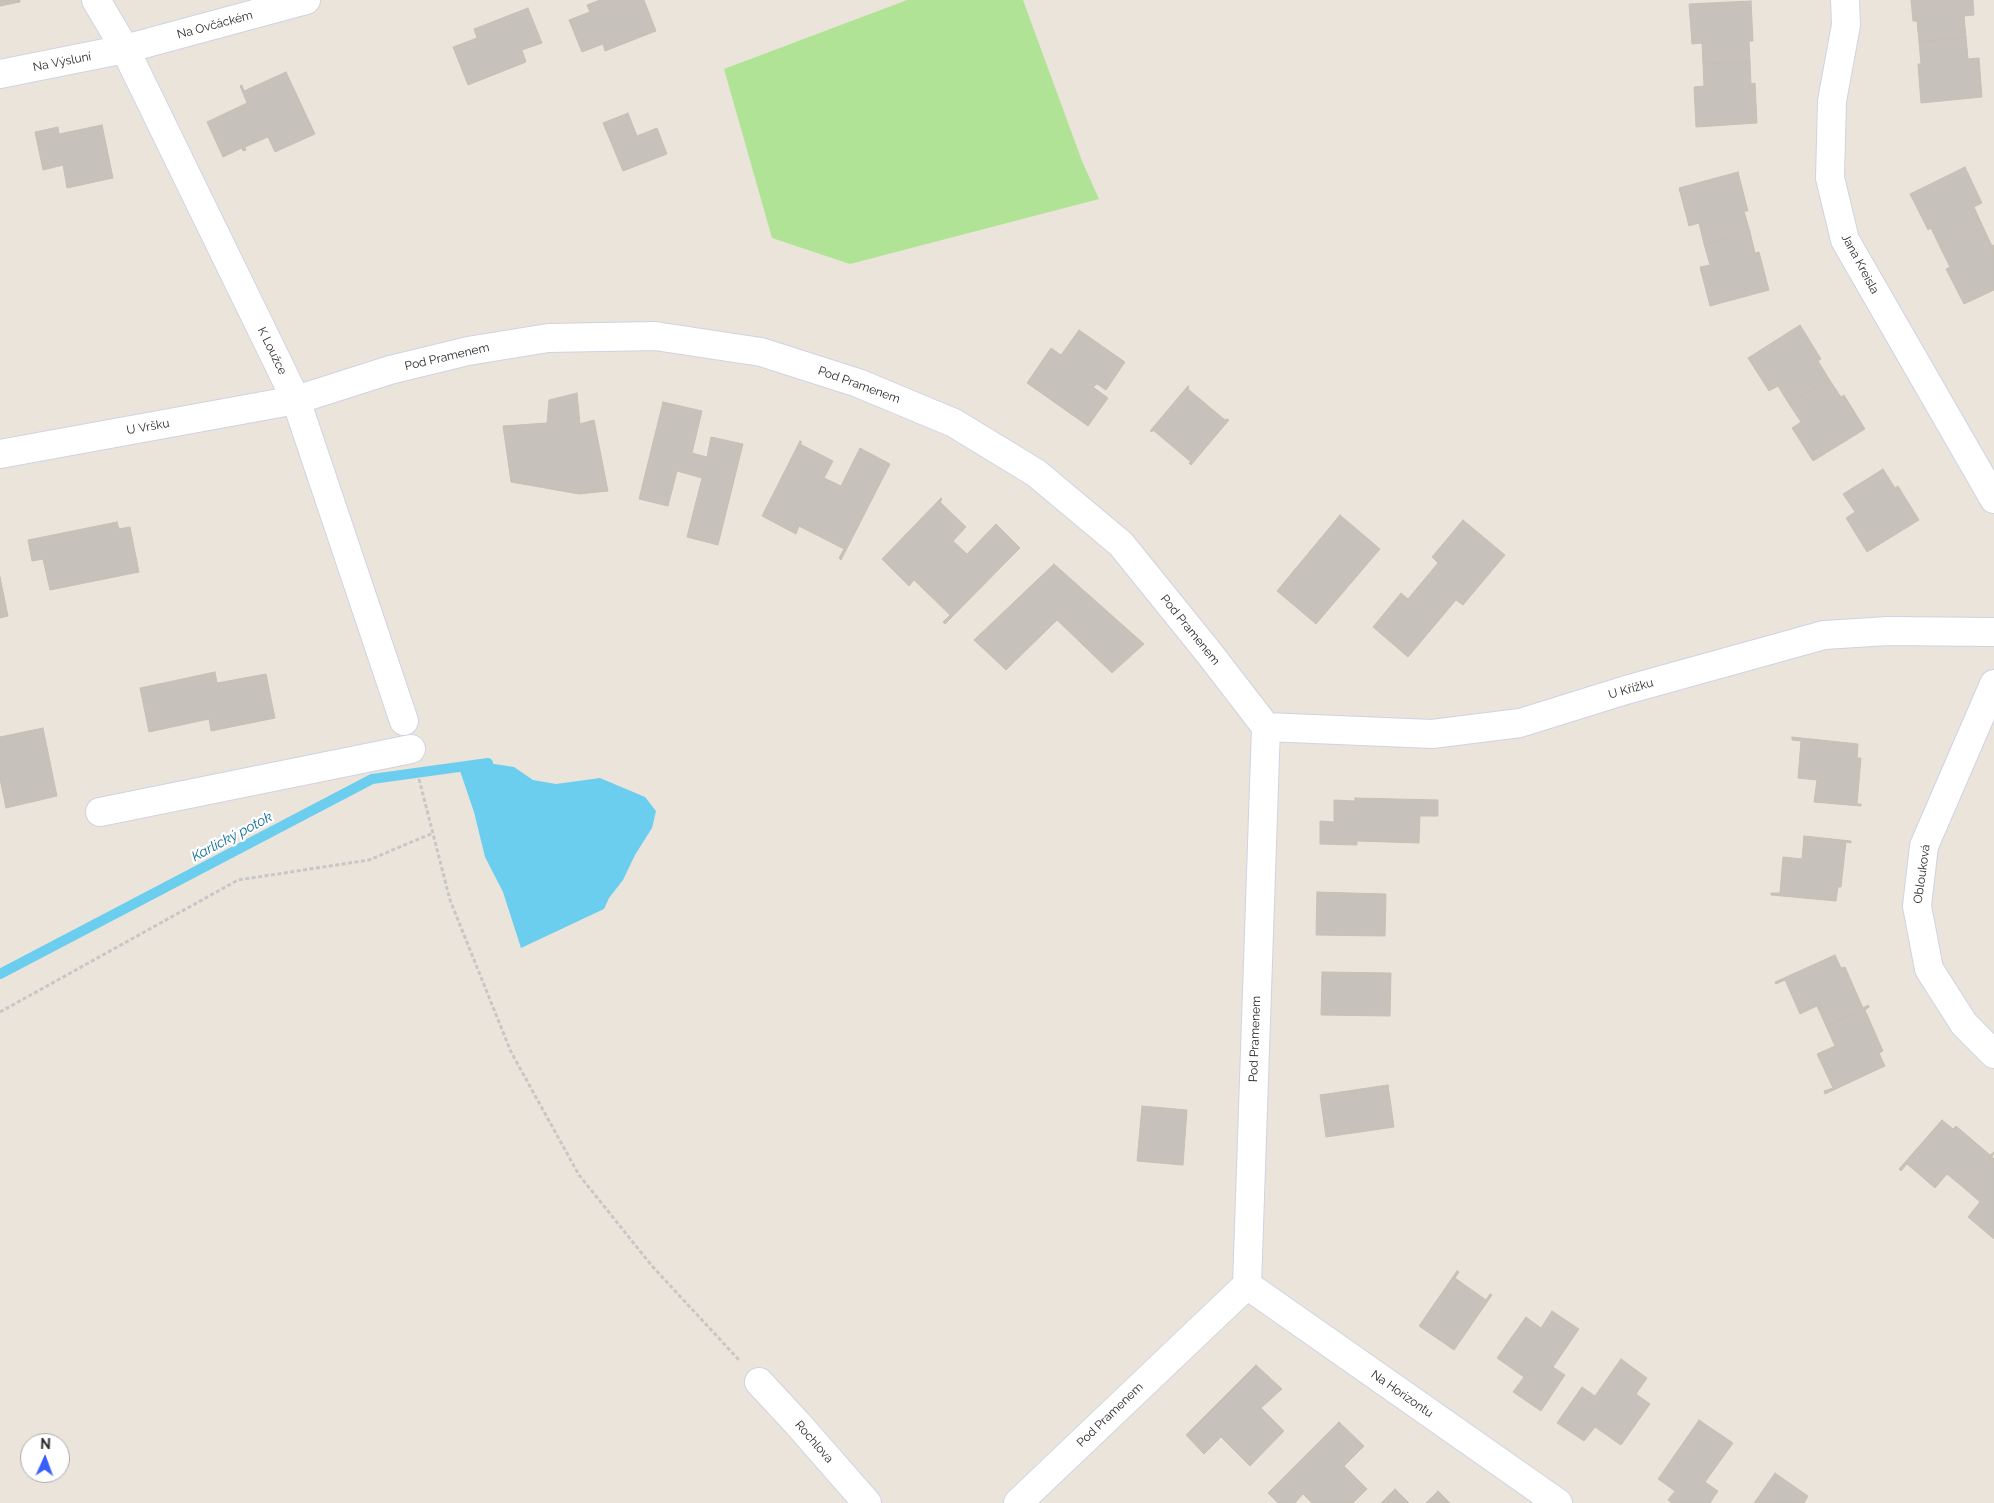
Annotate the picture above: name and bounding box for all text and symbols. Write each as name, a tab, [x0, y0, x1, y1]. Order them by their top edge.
street label: Na Ovčáckém	[176, 8, 254, 42]
street label: Na Výsluní	[32, 49, 92, 75]
street label: Jana Kreisla	[1838, 232, 1882, 296]
street label: K Loužce	[254, 325, 290, 377]
street label: Pod Pramenem	[403, 340, 491, 374]
street label: Pod Pramenem	[816, 363, 902, 407]
street label: U Vršku	[125, 416, 171, 438]
street label: Pod Pramenem	[1157, 592, 1223, 668]
street label: U Křížku	[1607, 676, 1655, 702]
water label: Karlický potok	[189, 809, 275, 865]
street label: Oblouková	[1911, 843, 1933, 905]
street label: Pod Pramenem	[1246, 996, 1264, 1082]
street label: Na Horizontu	[1368, 1367, 1436, 1421]
street label: Pod Pramenem	[1074, 1380, 1146, 1450]
street label: Rochlova	[792, 1418, 836, 1466]
north arrow	[20, 1433, 70, 1483]
text: N	[40, 1436, 51, 1452]

